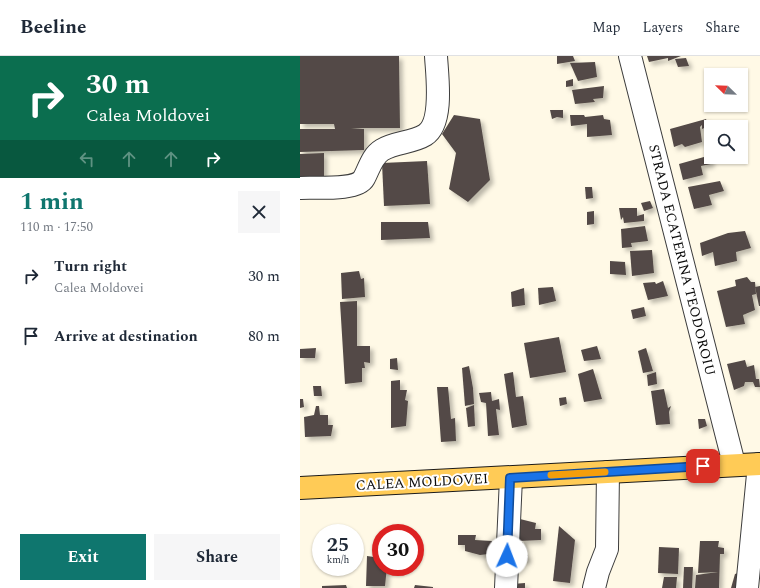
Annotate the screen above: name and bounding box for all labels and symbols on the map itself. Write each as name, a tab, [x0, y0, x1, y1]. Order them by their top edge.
north arrow	[704, 68, 748, 112]
street label: STRADA ECATERINA TEODOROIU	[643, 142, 721, 378]
pin	[686, 449, 720, 483]
street label: CALEA MOLDOVEI	[355, 468, 489, 496]
speed limit sign: 30	[372, 524, 424, 576]
position arrow	[486, 535, 528, 577]

